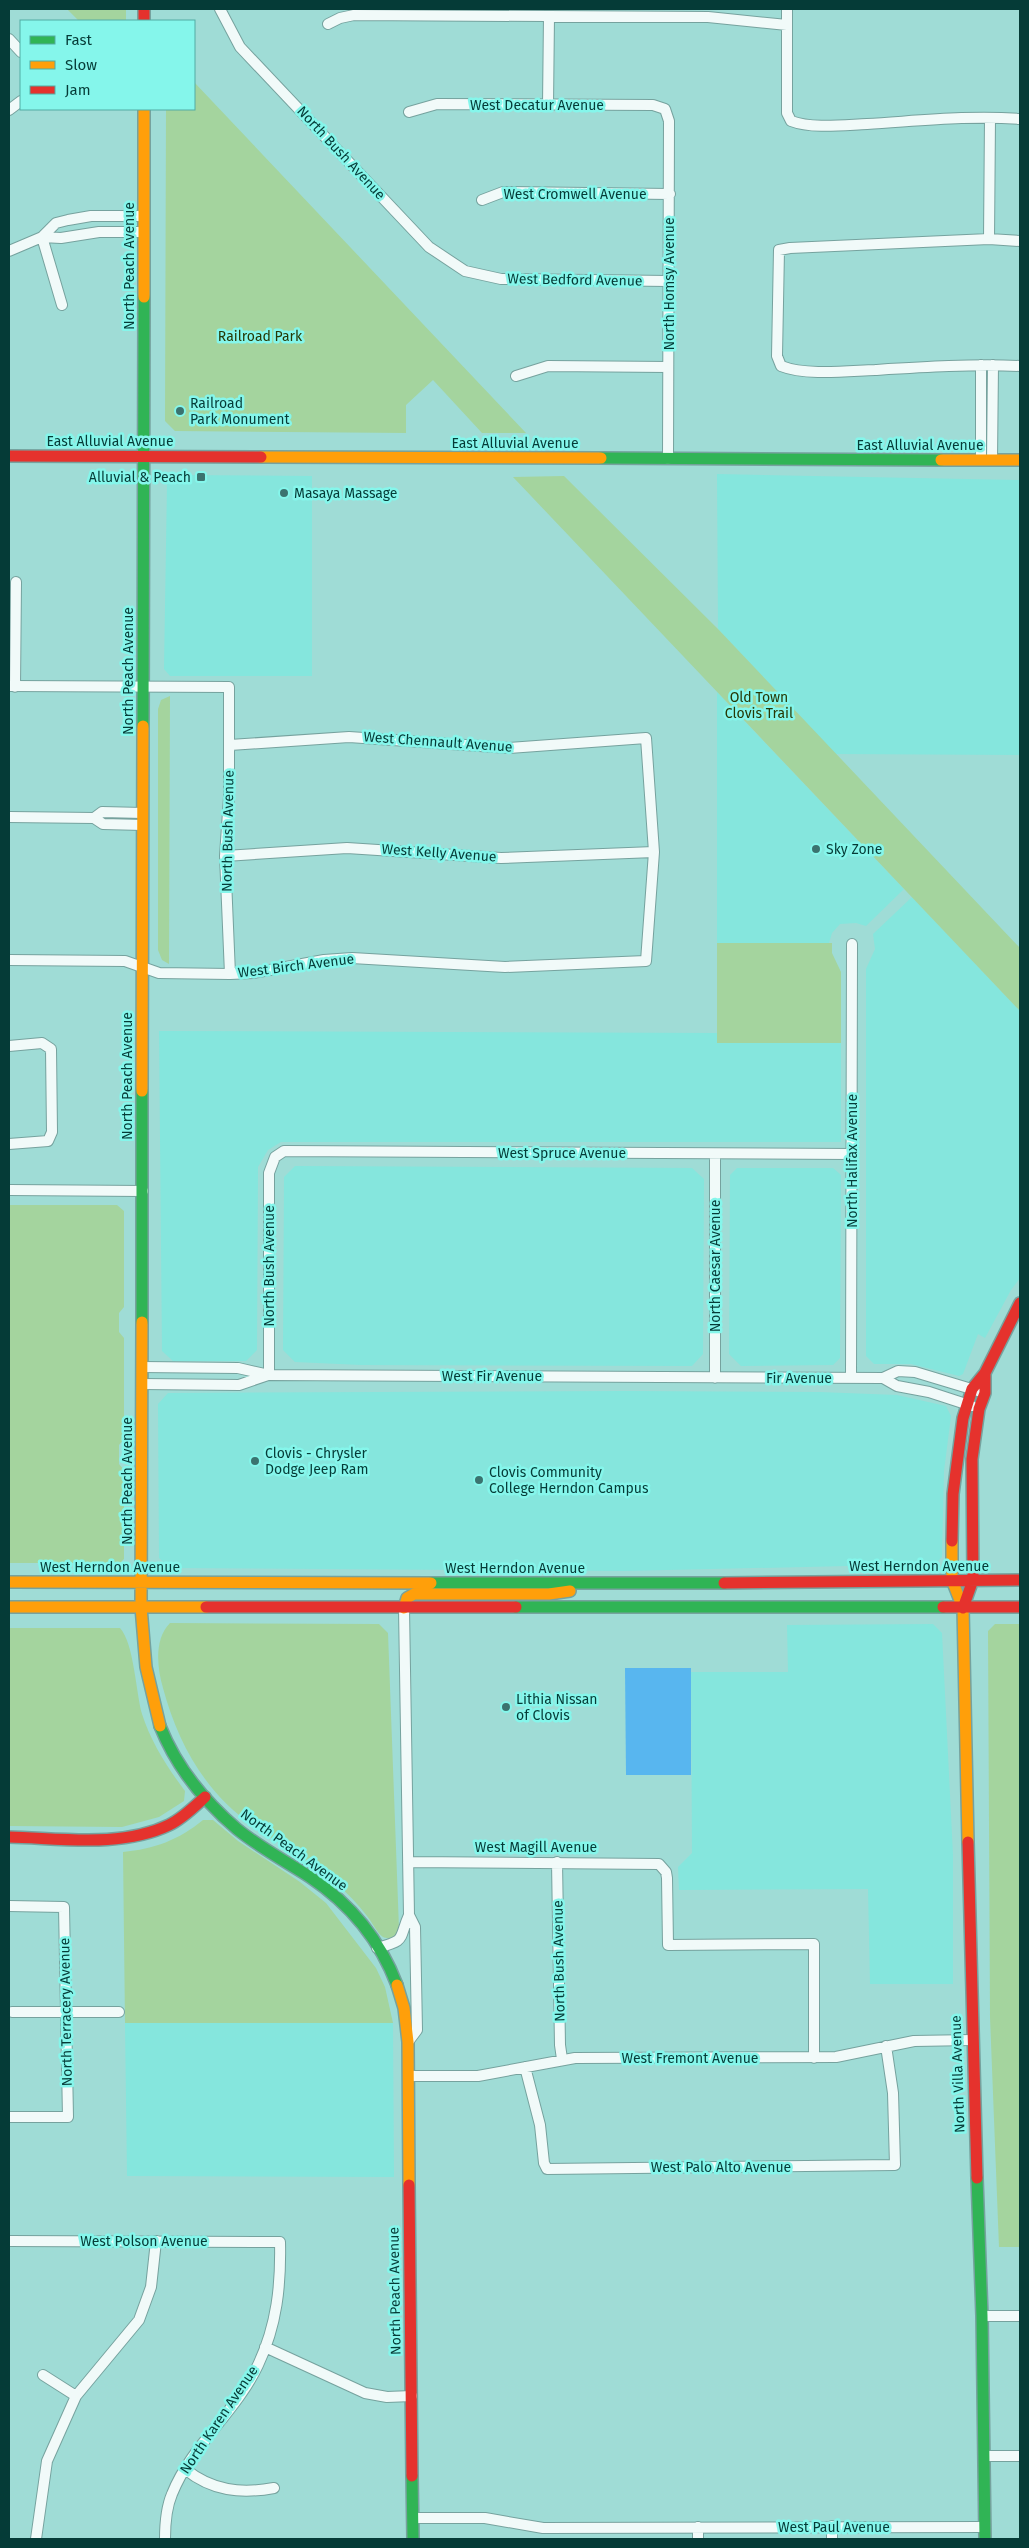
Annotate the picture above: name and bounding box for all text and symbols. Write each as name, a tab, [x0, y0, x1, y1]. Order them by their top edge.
legend	[20, 20, 195, 110]
text: Fast	[65, 31, 92, 49]
text: Slow	[65, 56, 97, 74]
text: Jam	[65, 81, 91, 99]
street label: West Decatur Avenue	[470, 97, 604, 114]
street label: North Bush Avenue	[293, 103, 389, 203]
street label: West Cromwell Avenue	[503, 186, 647, 203]
street label: North Peach Avenue	[121, 202, 138, 330]
street label: North Homsy Avenue	[661, 217, 678, 351]
street label: West Bedford Avenue	[507, 270, 643, 290]
park label: Railroad Park	[218, 328, 303, 345]
place label: Railroad Park Monument	[190, 395, 291, 428]
marker: Railroad Park Monument	[174, 405, 186, 417]
street label: East Alluvial Avenue	[46, 433, 174, 450]
street label: East Alluvial Avenue	[451, 435, 579, 452]
street label: East Alluvial Avenue	[856, 437, 984, 454]
place label: Alluvial & Peach	[89, 469, 191, 486]
marker: Alluvial & Peach	[195, 471, 207, 483]
place label: Masaya Massage	[294, 485, 398, 502]
marker: Masaya Massage	[278, 487, 290, 499]
street label: North Peach Avenue	[120, 607, 137, 735]
park label: Old Town Clovis Trail	[725, 689, 793, 722]
street label: West Chennault Avenue	[363, 728, 513, 756]
street label: North Bush Avenue	[218, 770, 238, 892]
street label: West Kelly Avenue	[381, 841, 497, 865]
place label: Sky Zone	[826, 841, 882, 858]
marker: Sky Zone	[810, 843, 822, 855]
street label: West Birch Avenue	[237, 950, 355, 982]
street label: North Peach Avenue	[119, 1012, 136, 1140]
street label: North Halifax Avenue	[844, 1094, 861, 1228]
street label: West Spruce Avenue	[498, 1145, 626, 1162]
street label: North Caesar Avenue	[707, 1200, 724, 1332]
street label: North Bush Avenue	[261, 1205, 278, 1327]
street label: West Fir Avenue	[442, 1368, 542, 1385]
street label: Fir Avenue	[766, 1370, 832, 1387]
street label: North Peach Avenue	[119, 1417, 136, 1545]
place label: Clovis - Chrysler Dodge Jeep Ram	[265, 1445, 368, 1478]
marker: Clovis - Chrysler Dodge Jeep Ram	[249, 1455, 261, 1467]
place label: Clovis Community College Herndon Campus	[489, 1464, 649, 1497]
marker: Clovis Community College Herndon Campus	[473, 1474, 485, 1486]
street label: West Herndon Avenue	[849, 1558, 989, 1575]
street label: West Herndon Avenue	[40, 1559, 180, 1576]
street label: West Herndon Avenue	[445, 1560, 585, 1577]
place label: Lithia Nissan of Clovis	[516, 1691, 598, 1724]
marker: Lithia Nissan of Clovis	[500, 1701, 512, 1713]
street label: North Peach Avenue	[237, 1806, 351, 1894]
street label: West Magill Avenue	[475, 1839, 597, 1856]
street label: North Bush Avenue	[549, 1900, 569, 2022]
street label: North Terracery Avenue	[56, 1938, 76, 2086]
street label: North Villa Avenue	[947, 2015, 969, 2133]
street label: West Fremont Avenue	[622, 2050, 758, 2067]
street label: West Palo Alto Avenue	[651, 2159, 791, 2176]
street label: North Peach Avenue	[385, 2227, 405, 2355]
street label: West Polson Avenue	[80, 2233, 208, 2250]
street label: North Karen Avenue	[176, 2363, 262, 2477]
street label: West Paul Avenue	[778, 2519, 890, 2536]

